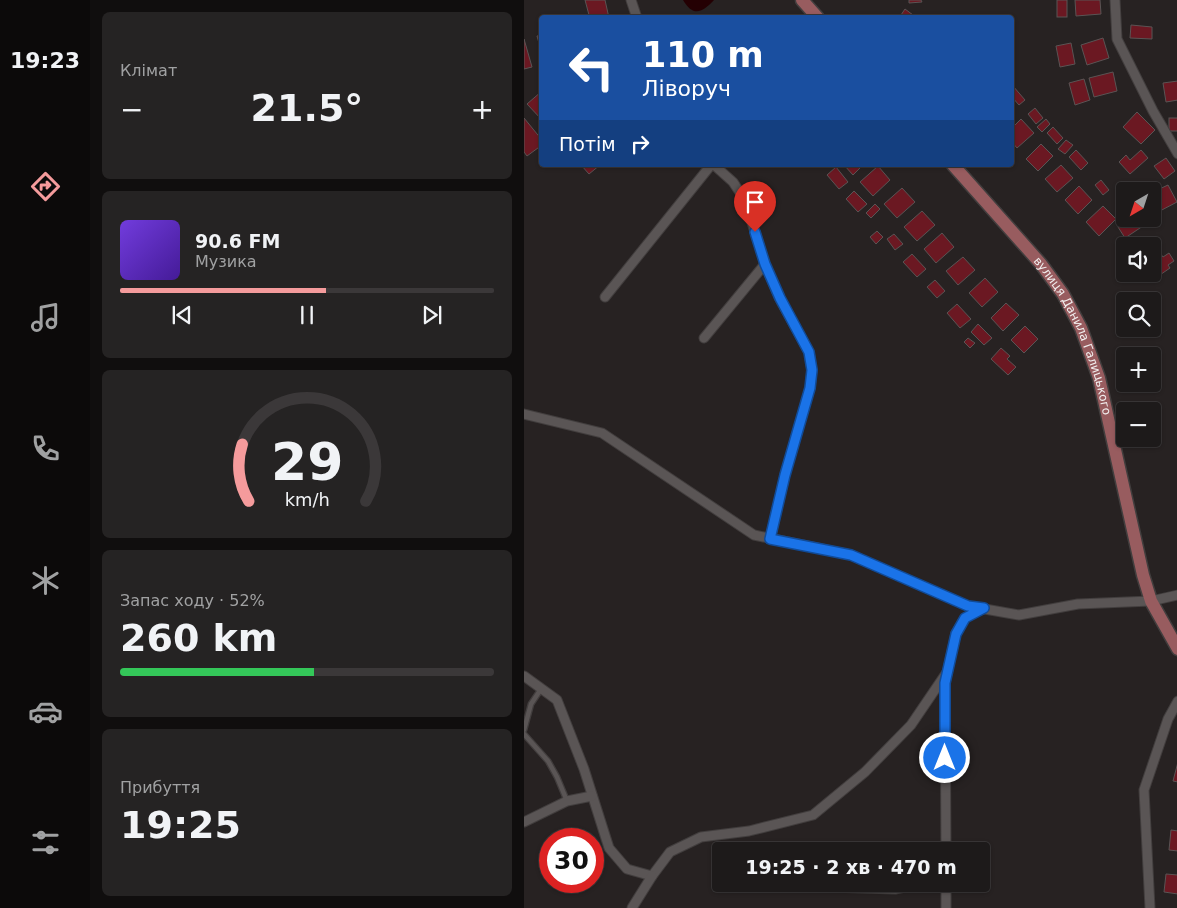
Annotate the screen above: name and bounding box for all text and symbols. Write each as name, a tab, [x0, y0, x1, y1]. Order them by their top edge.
icon: left	[559, 35, 624, 100]
text: 110 m	[642, 35, 764, 75]
text: 19:23	[10, 48, 80, 73]
text: Клімат	[120, 61, 177, 80]
text: Ліворуч	[642, 76, 731, 101]
text: 21.5°	[251, 86, 363, 130]
text: −	[120, 93, 143, 126]
text: +	[471, 93, 494, 126]
icon: right	[626, 130, 654, 158]
text: Потім	[559, 133, 616, 155]
icon: directions	[28, 169, 63, 204]
pin	[734, 181, 776, 232]
north arrow	[1116, 182, 1162, 228]
map controls	[1116, 182, 1161, 447]
icon: arrive	[741, 188, 769, 216]
text: 90.6 FM	[195, 230, 280, 252]
button: sound	[1116, 237, 1161, 282]
text: Музика	[195, 252, 257, 271]
street label: вулиця Данила Галицького	[1031, 254, 1114, 416]
button: search	[1116, 292, 1161, 337]
icon: music	[28, 300, 63, 335]
icon: previous	[168, 301, 196, 329]
icon: pause	[293, 301, 321, 329]
icon: next	[418, 301, 446, 329]
button: +	[1116, 347, 1161, 392]
button: −	[1116, 402, 1161, 447]
icon: phone	[28, 431, 63, 466]
text: 29	[271, 432, 343, 492]
text: km/h	[284, 489, 330, 510]
icon: climate	[28, 563, 63, 598]
text: Запас ходу · 52%	[120, 591, 265, 610]
text: 260 km	[120, 616, 277, 660]
icon: car	[28, 694, 63, 729]
position arrow	[918, 731, 970, 783]
text: Прибуття	[120, 778, 200, 797]
text: 19:25	[120, 803, 241, 847]
icon: filters	[28, 825, 63, 860]
speed limit sign: 30	[539, 828, 604, 893]
text: 19:25 · 2 хв · 470 m	[745, 856, 957, 878]

